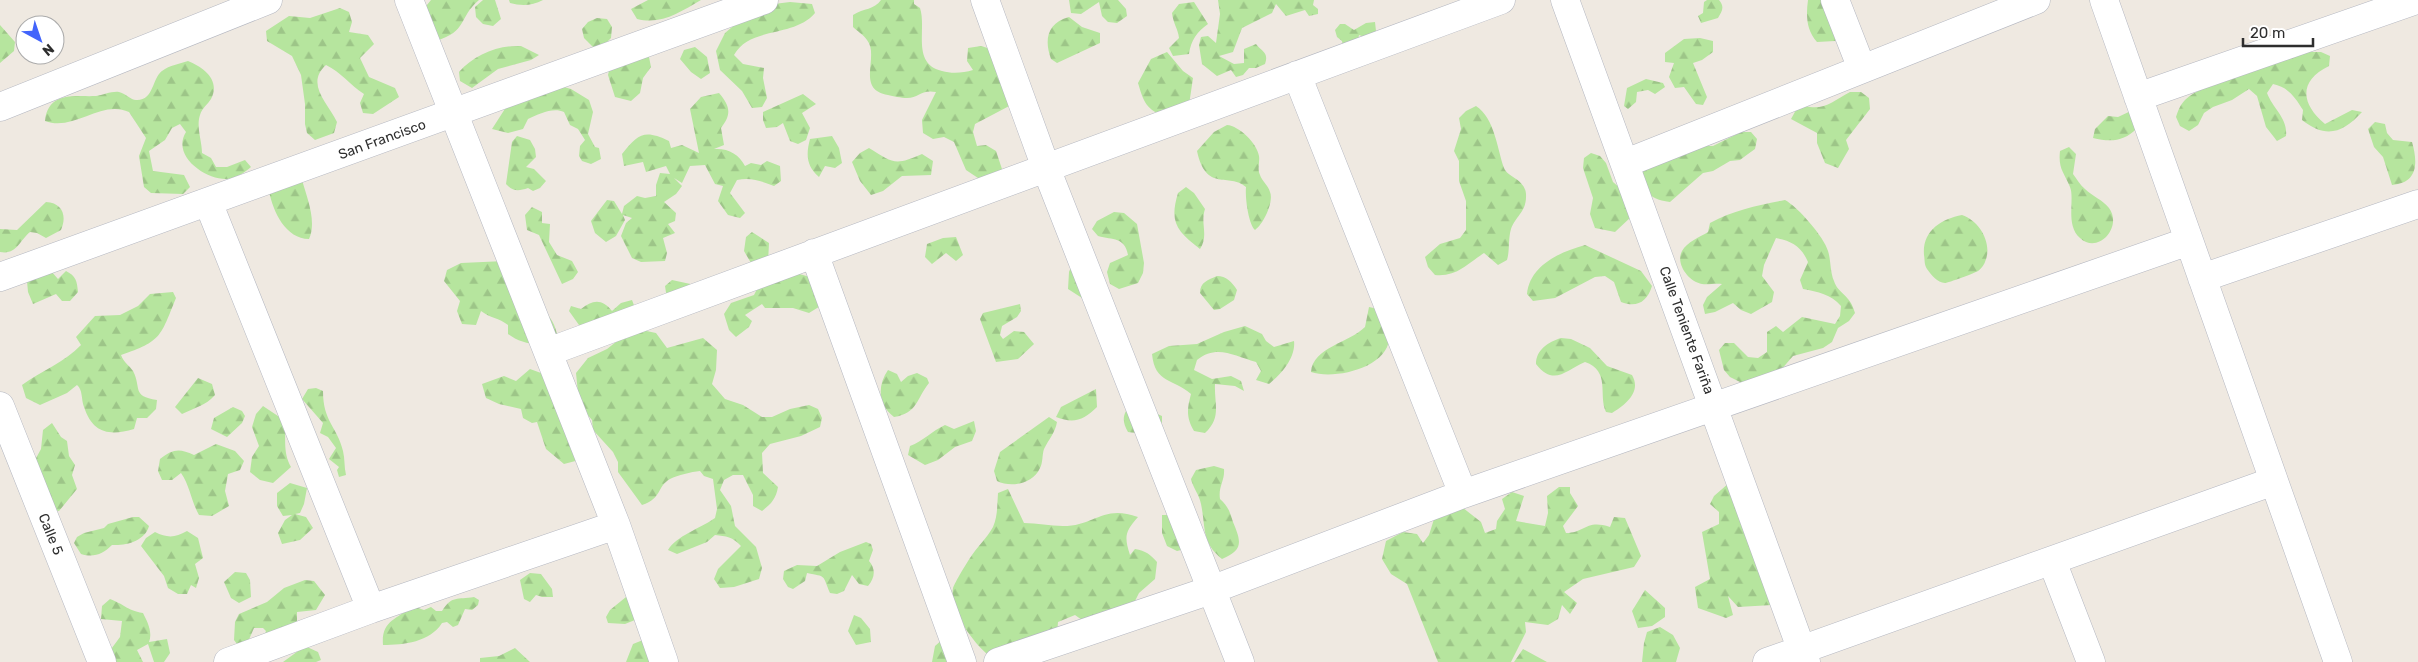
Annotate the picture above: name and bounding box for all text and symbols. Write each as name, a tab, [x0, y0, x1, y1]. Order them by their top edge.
north arrow	[15, 15, 65, 65]
scale bar	[2243, 15, 2313, 47]
text: 20 m	[2250, 24, 2285, 42]
text: N	[39, 40, 57, 59]
street label: San Francisco	[336, 116, 428, 163]
street label: Calle Teniente Fariña	[1656, 264, 1718, 396]
street label: Calle 5	[35, 511, 67, 558]

